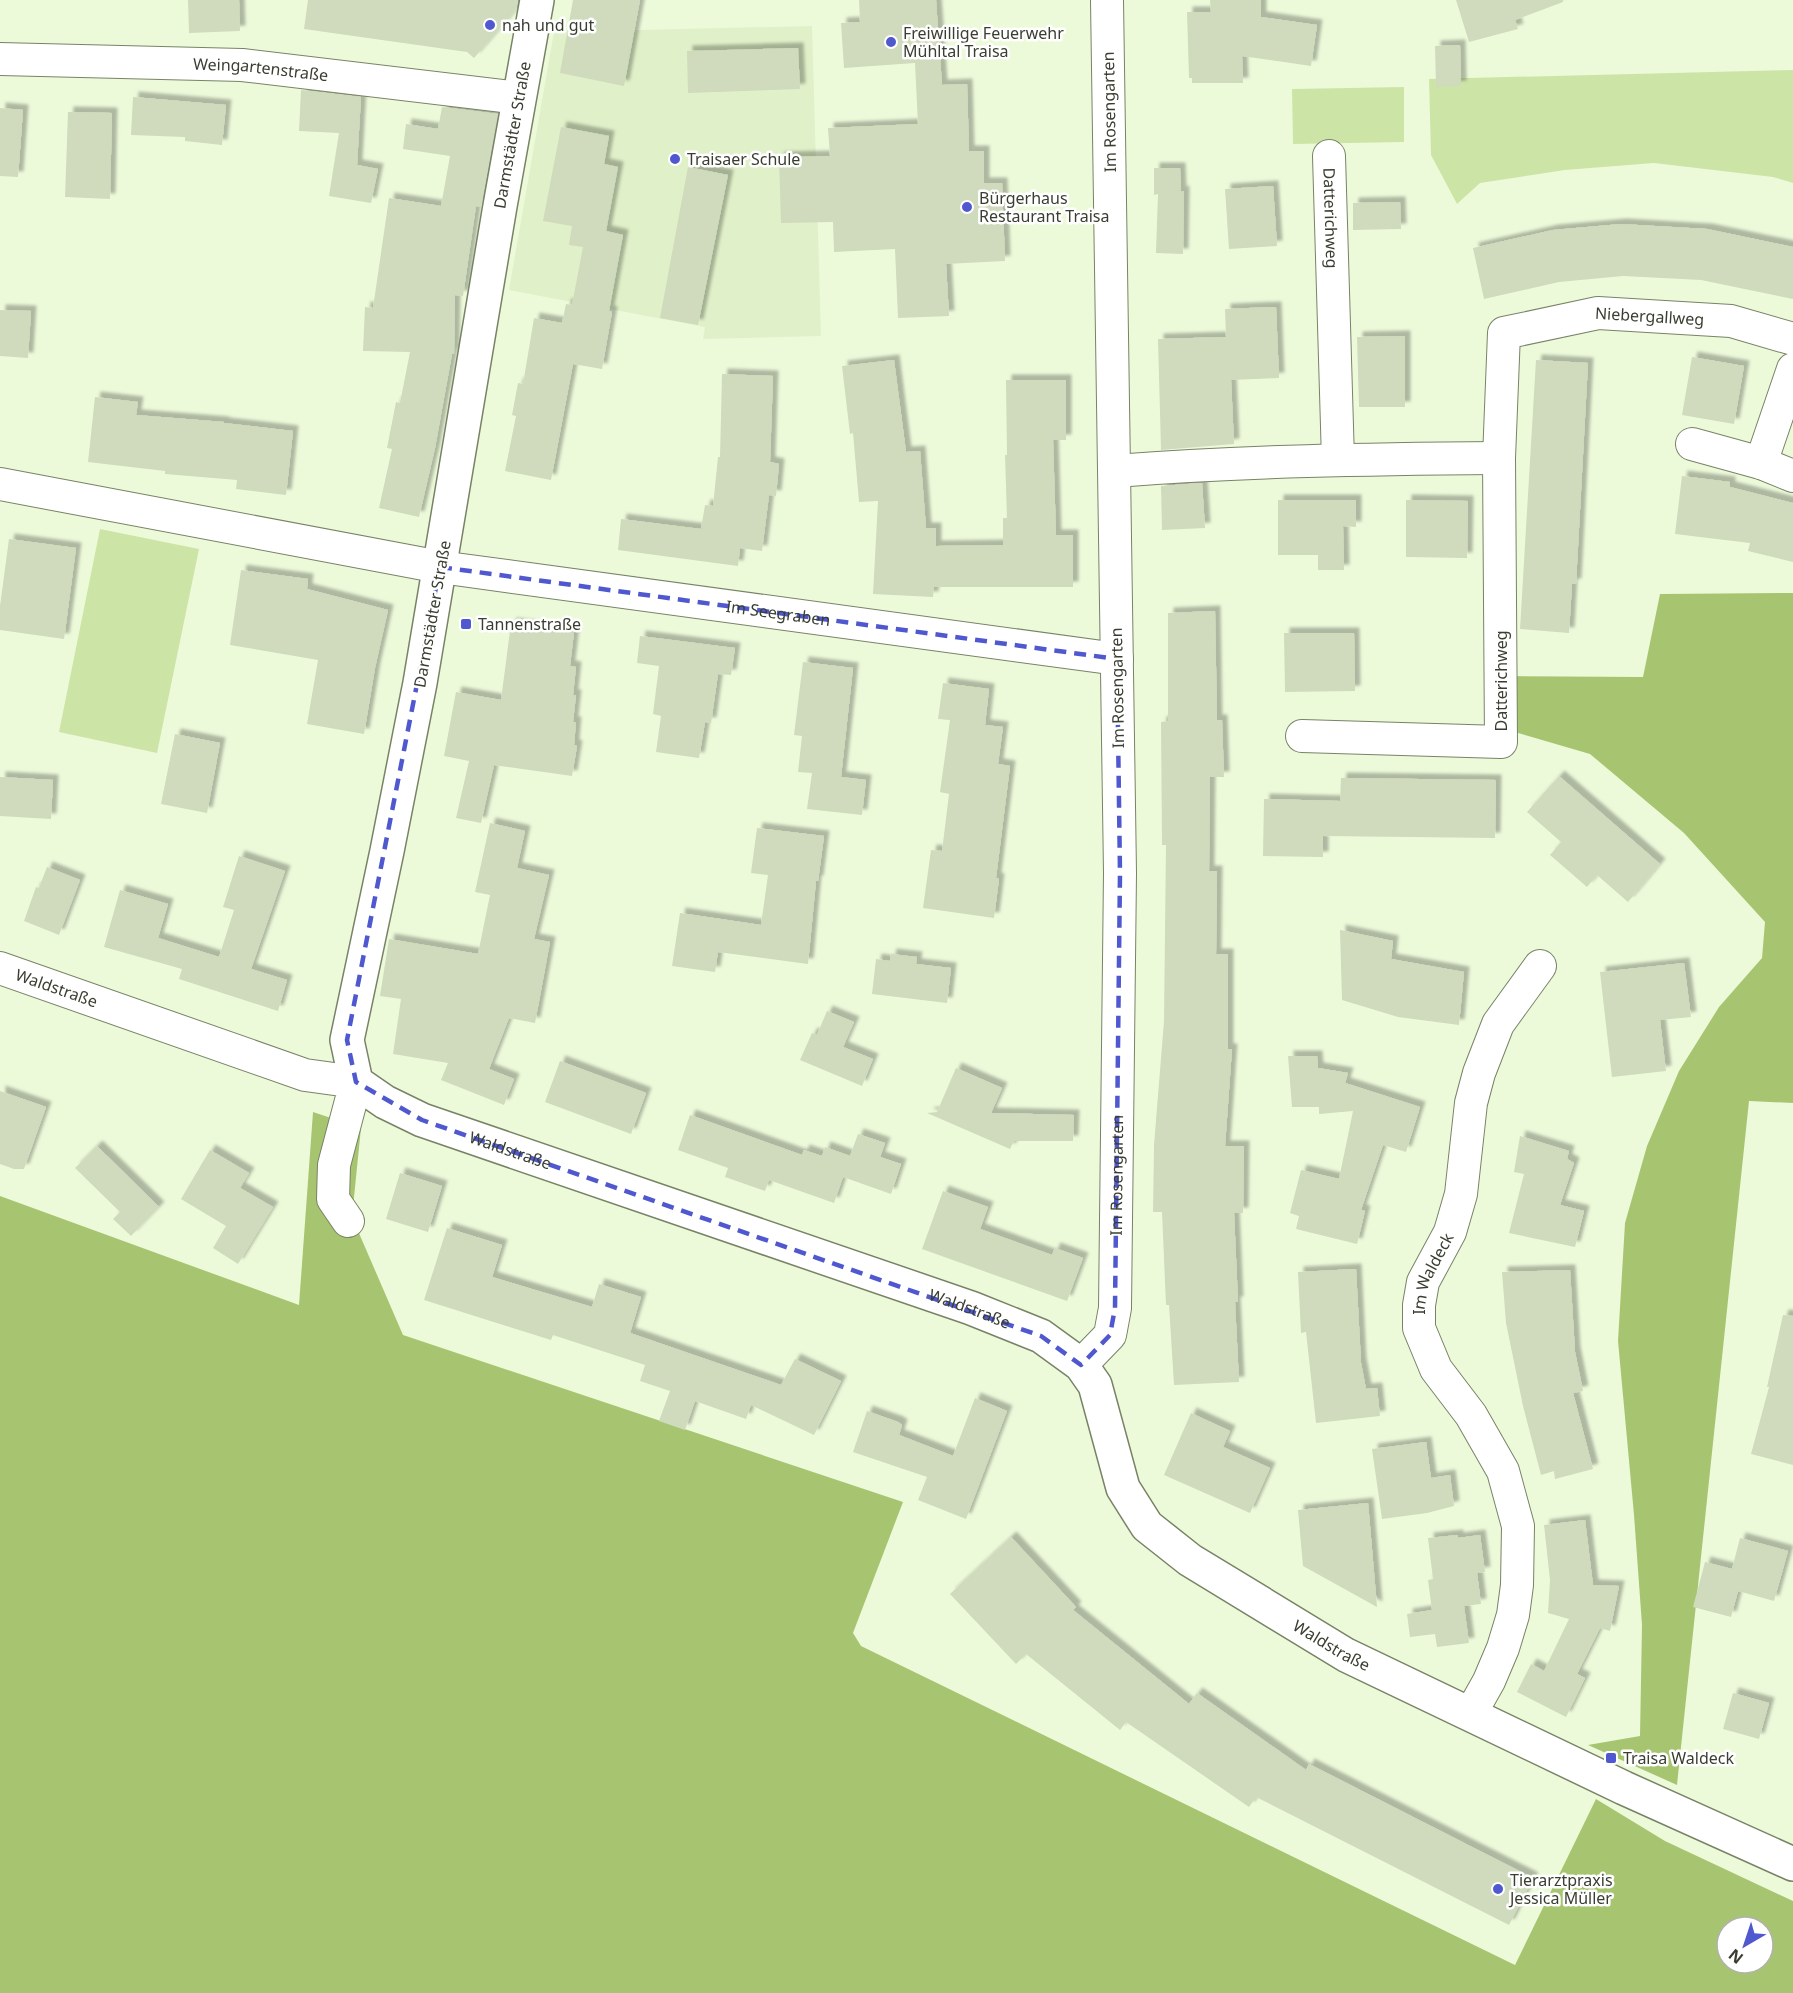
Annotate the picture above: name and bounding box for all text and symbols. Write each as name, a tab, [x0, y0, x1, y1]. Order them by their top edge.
place label: nah und gut	[502, 14, 594, 36]
marker: nah und gut	[483, 18, 497, 32]
place label: Freiwillige Feuerwehr Mühltal Traisa	[903, 22, 1064, 62]
marker: Freiwillige Feuerwehr Mühltal Traisa	[884, 35, 898, 49]
street label: Im Rosengarten	[1097, 51, 1121, 173]
street label: Weingartenstraße	[193, 53, 329, 86]
street label: Darmstädter Straße	[488, 60, 536, 210]
place label: Traisaer Schule	[687, 148, 800, 170]
marker: Traisaer Schule	[668, 152, 682, 166]
street label: Datterichweg	[1318, 167, 1343, 269]
place label: Bürgerhaus Restaurant Traisa	[979, 187, 1110, 227]
marker: Bürgerhaus Restaurant Traisa	[960, 200, 974, 214]
street label: Niebergallweg	[1594, 302, 1705, 330]
street label: Darmstädter Straße	[408, 539, 456, 689]
street label: Im Seegraben	[724, 595, 832, 631]
place label: Tannenstraße	[478, 613, 581, 635]
marker: Tannenstraße	[459, 617, 473, 631]
street label: Im Rosengarten	[1105, 627, 1129, 749]
street label: Datterichweg	[1490, 631, 1512, 731]
street label: Waldstraße	[13, 963, 101, 1012]
street label: Im Rosengarten	[1105, 1115, 1128, 1236]
street label: Waldstraße	[466, 1126, 554, 1174]
street label: Im Waldeck	[1407, 1229, 1459, 1315]
street label: Waldstraße	[926, 1283, 1014, 1334]
street label: Waldstraße	[1289, 1614, 1374, 1676]
place label: Traisa Waldeck	[1623, 1747, 1734, 1769]
marker: Traisa Waldeck	[1604, 1751, 1618, 1765]
place label: Tierarztpraxis Jessica Müller	[1508, 1869, 1613, 1909]
marker: Tierarztpraxis Jessica Müller	[1491, 1882, 1505, 1896]
north arrow	[1715, 1915, 1775, 1975]
text: N	[1724, 1944, 1748, 1969]

